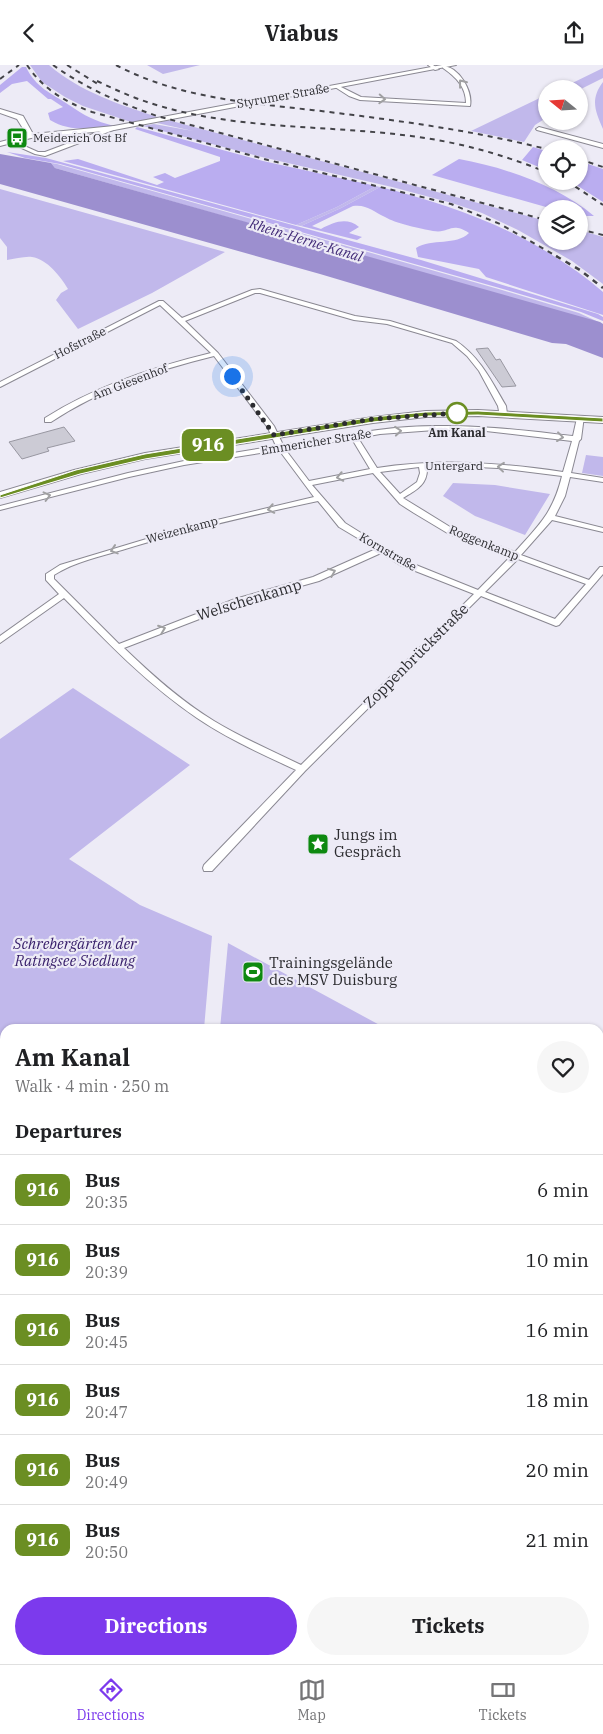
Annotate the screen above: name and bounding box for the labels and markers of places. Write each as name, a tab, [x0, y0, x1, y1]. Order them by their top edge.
bus stop icon: Meiderich Ost Bf	[5, 126, 29, 150]
place label: Meiderich Ost Bf	[33, 130, 127, 145]
marker: Am Kanal	[446, 402, 468, 424]
place label: Am Kanal	[428, 425, 486, 440]
place label: Jungs im Gespräch	[334, 825, 401, 861]
place icon: Jungs im Gespräch	[306, 832, 330, 856]
place label: Trainingsgelände des MSV Duisburg	[269, 953, 397, 989]
sports icon: Trainingsgelände des MSV Duisburg	[241, 960, 265, 984]

